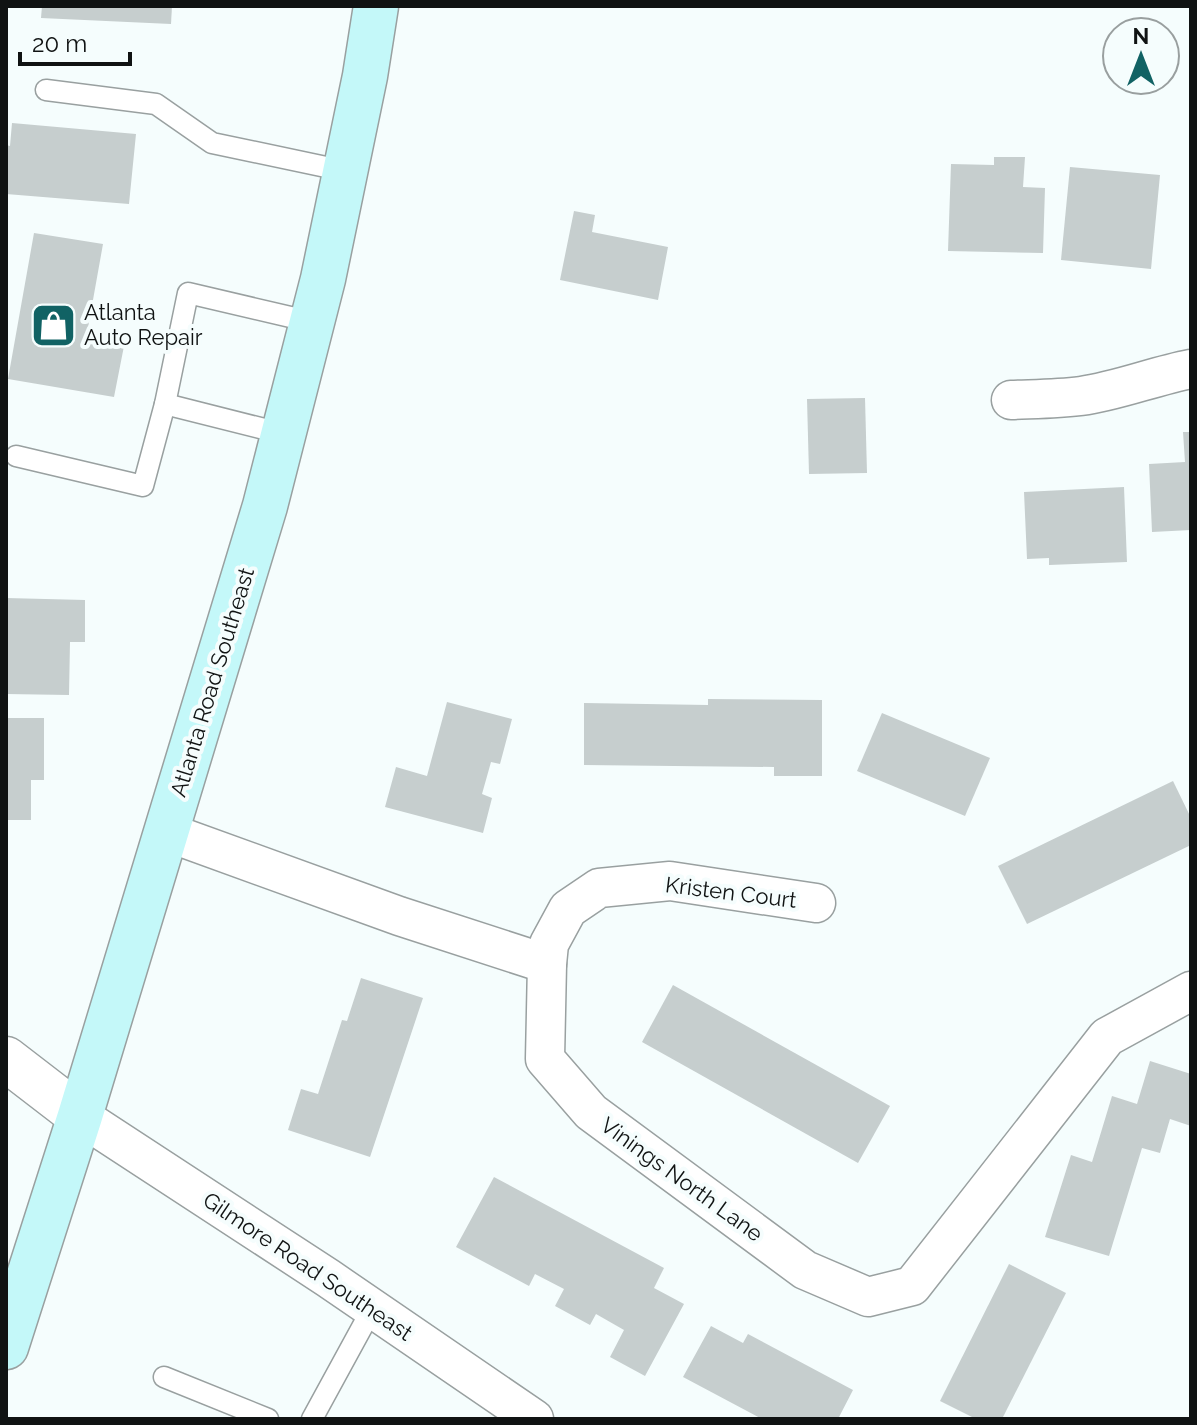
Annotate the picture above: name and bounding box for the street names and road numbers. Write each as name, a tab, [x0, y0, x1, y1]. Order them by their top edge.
street label: Atlanta Road Southeast	[165, 564, 259, 800]
street label: Kristen Court	[664, 871, 799, 913]
street label: Vinings North Lane	[596, 1111, 768, 1247]
street label: Gilmore Road Southeast	[198, 1186, 418, 1346]

